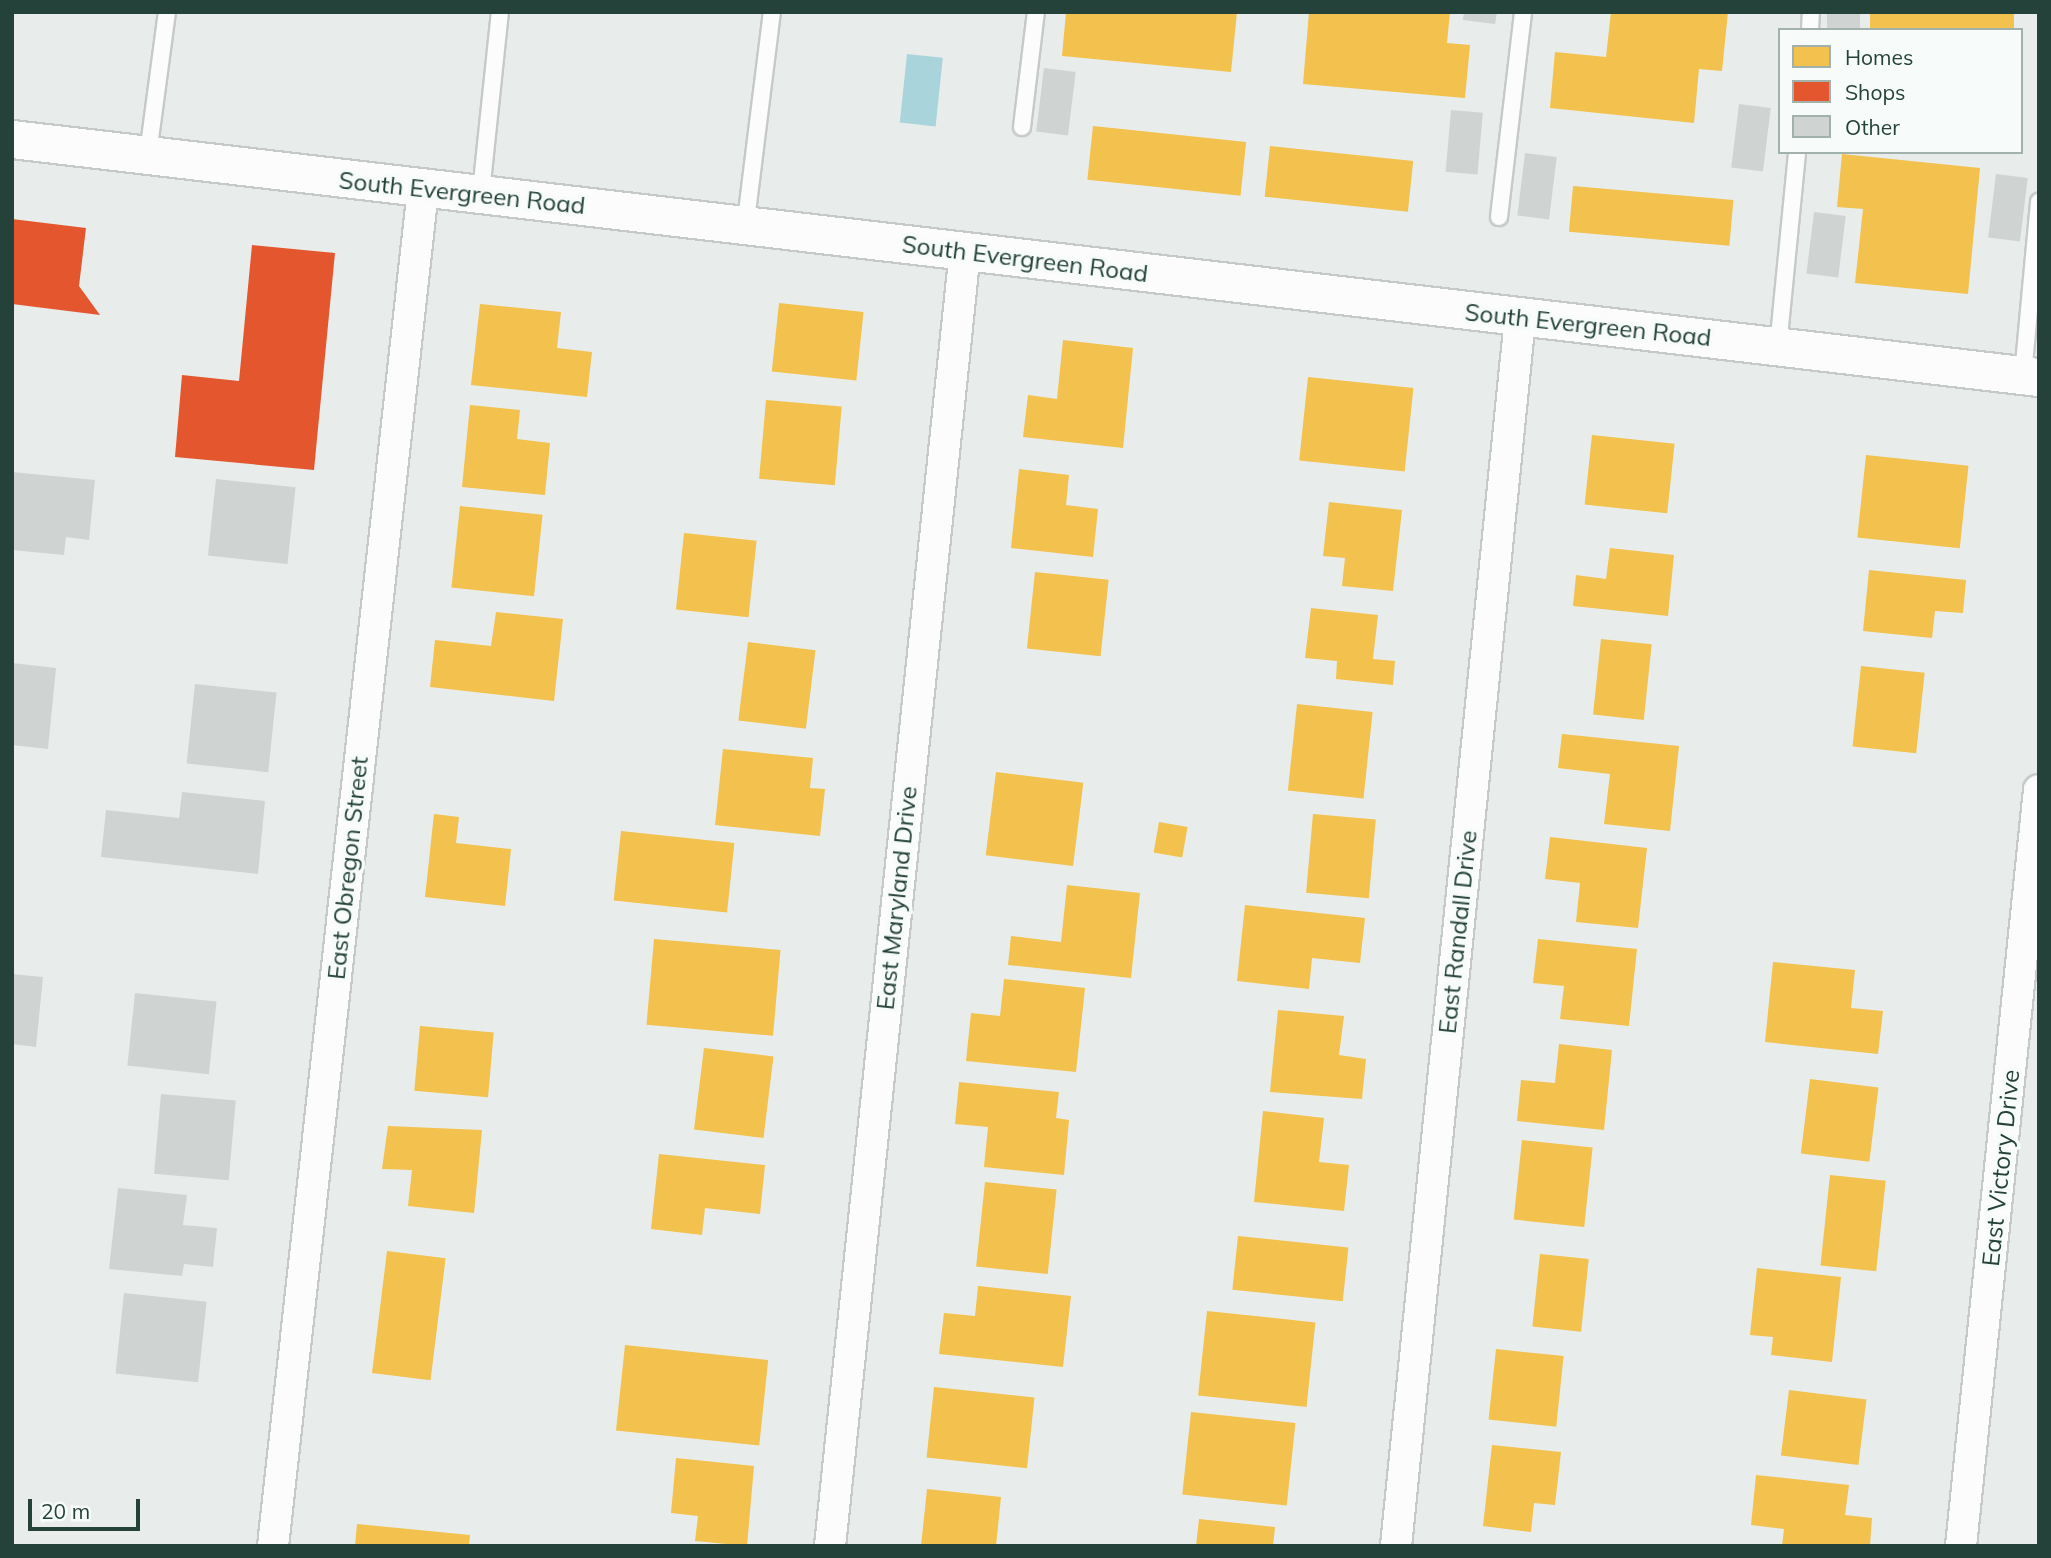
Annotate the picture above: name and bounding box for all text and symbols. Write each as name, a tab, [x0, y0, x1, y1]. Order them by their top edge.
legend	[1778, 28, 2023, 154]
text: Homes	[1845, 44, 1913, 70]
text: Shops	[1845, 79, 1905, 105]
text: Other	[1845, 114, 1900, 140]
street label: South Evergreen Road	[337, 166, 587, 220]
street label: South Evergreen Road	[900, 230, 1150, 288]
street label: South Evergreen Road	[1463, 298, 1713, 352]
street label: East Obregon Street	[322, 755, 374, 981]
street label: East Maryland Drive	[871, 785, 923, 1011]
street label: East Randall Drive	[1433, 829, 1483, 1035]
street label: East Victory Drive	[1976, 1068, 2026, 1268]
scale bar	[32, 1484, 144, 1528]
text: 20 m	[41, 1498, 90, 1524]

